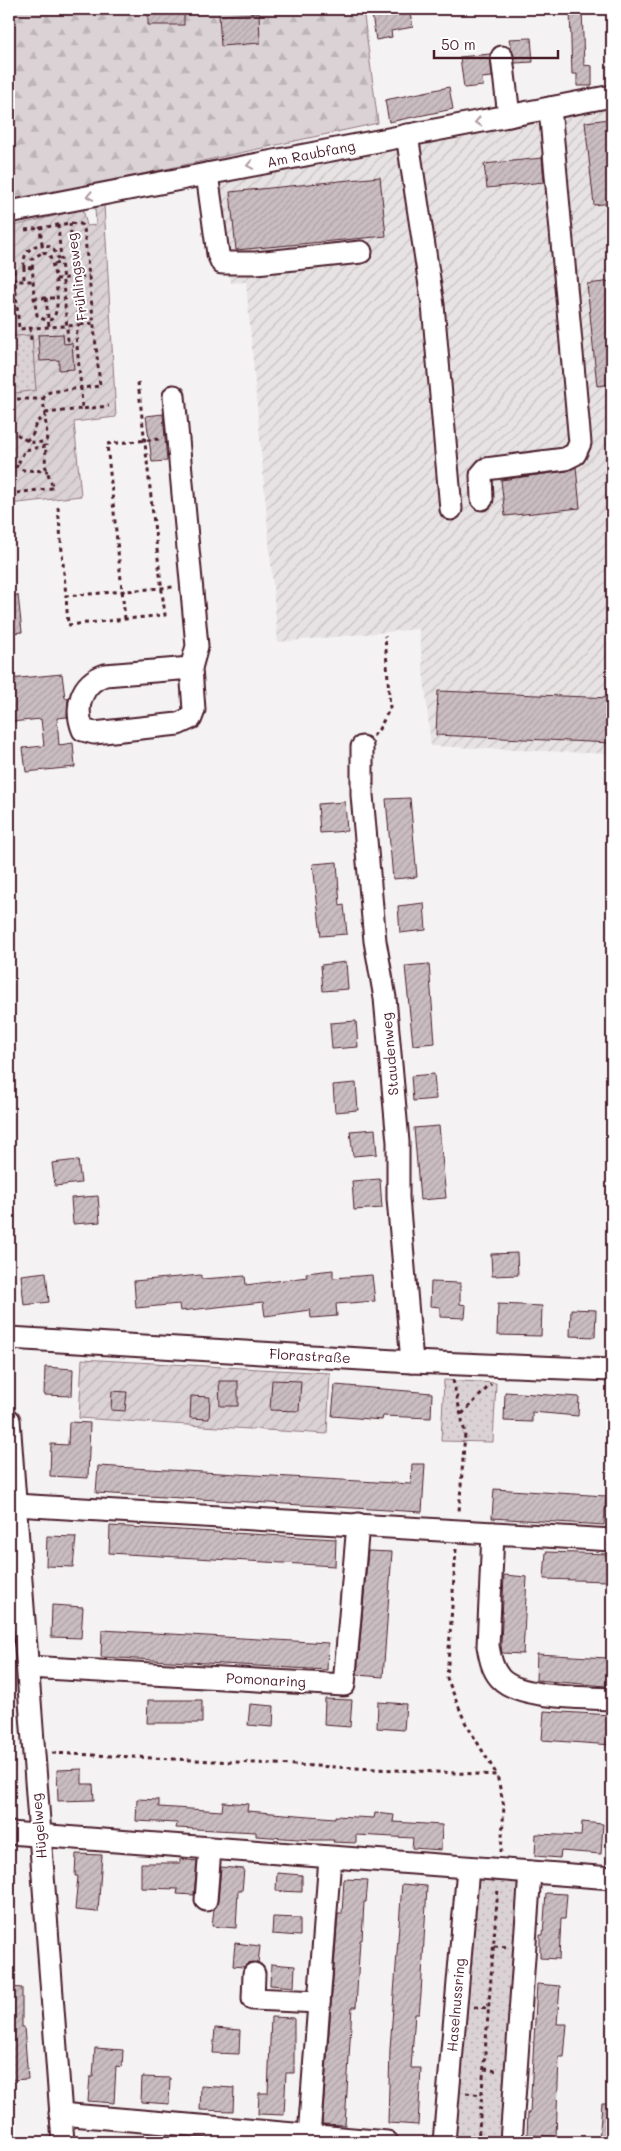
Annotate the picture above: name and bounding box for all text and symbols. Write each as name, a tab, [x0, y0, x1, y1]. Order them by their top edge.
scale bar	[434, 28, 557, 60]
text: 50 m	[441, 34, 476, 54]
one-way arrow	[474, 116, 483, 127]
street label: Am Raubfang	[265, 136, 357, 171]
one-way arrow	[246, 160, 255, 170]
one-way arrow	[86, 190, 95, 201]
street label: Frühlingsweg	[62, 232, 91, 322]
street label: Staudenweg	[376, 1012, 403, 1096]
street label: Florastraße	[269, 1344, 351, 1367]
street label: Pomonaring	[226, 1668, 306, 1691]
street label: Hügelweg	[26, 1793, 51, 1860]
street label: Haselnussring	[442, 1957, 469, 2053]

